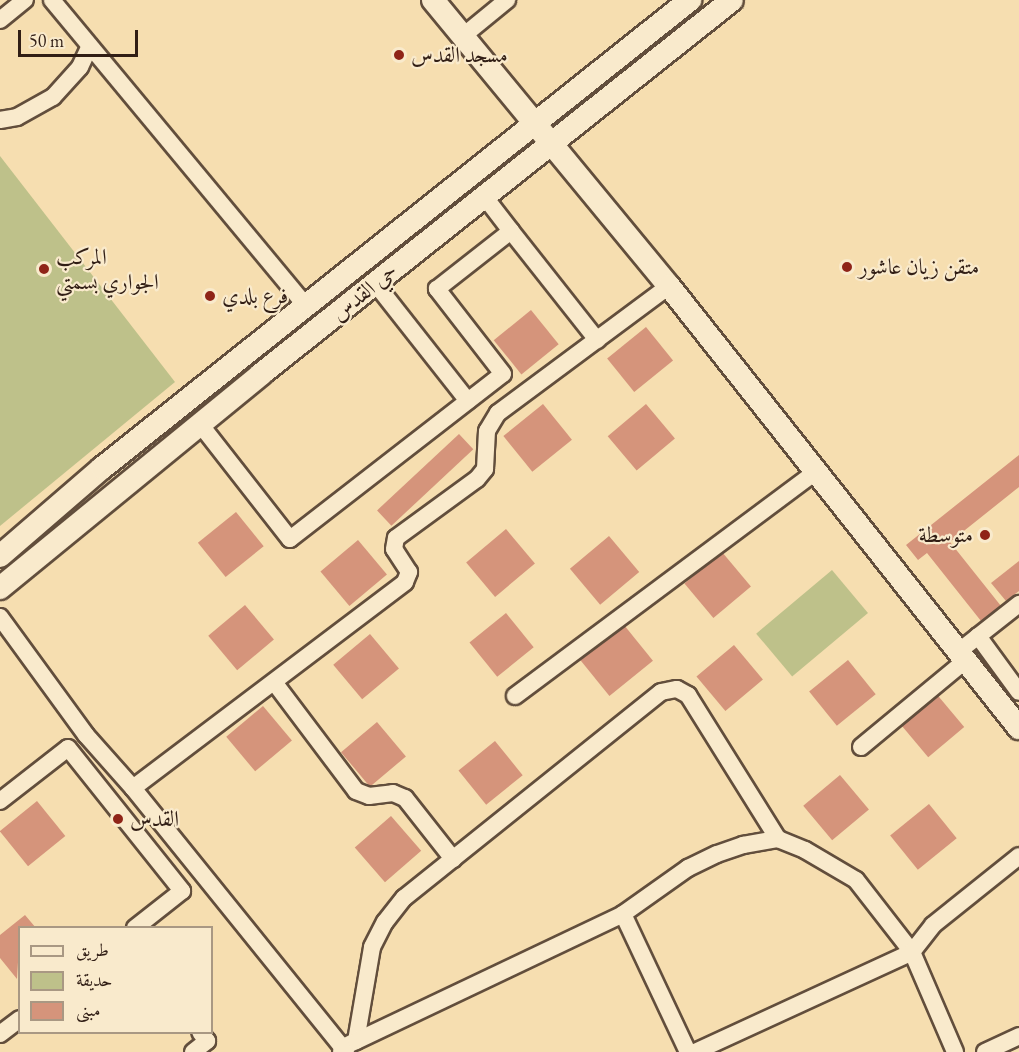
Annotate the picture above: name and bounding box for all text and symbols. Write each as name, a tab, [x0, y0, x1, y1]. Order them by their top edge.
scale bar	[21, 18, 141, 56]
text: 50 m	[29, 29, 64, 52]
place label: مسجد القدس	[411, 42, 508, 68]
marker: مسجد القدس	[392, 48, 406, 62]
place label: المركب الجواري بسمتي	[56, 243, 159, 294]
place label: متقن زيان عاشور	[859, 254, 979, 280]
street label: حي القدس	[326, 257, 402, 327]
marker: متقن زيان عاشور	[840, 260, 854, 274]
marker: المركب الجواري بسمتي	[37, 262, 51, 276]
place label: فرع بلدي	[222, 283, 288, 309]
marker: فرع بلدي	[203, 289, 217, 303]
place label: متوسطة	[919, 522, 973, 548]
marker: متوسطة	[978, 528, 992, 542]
place label: القدس	[130, 806, 179, 832]
marker: القدس	[111, 812, 125, 826]
legend	[18, 926, 213, 1034]
text: طريق	[76, 938, 109, 961]
text: حديقة	[76, 968, 112, 991]
text: مبنى	[76, 998, 101, 1021]

